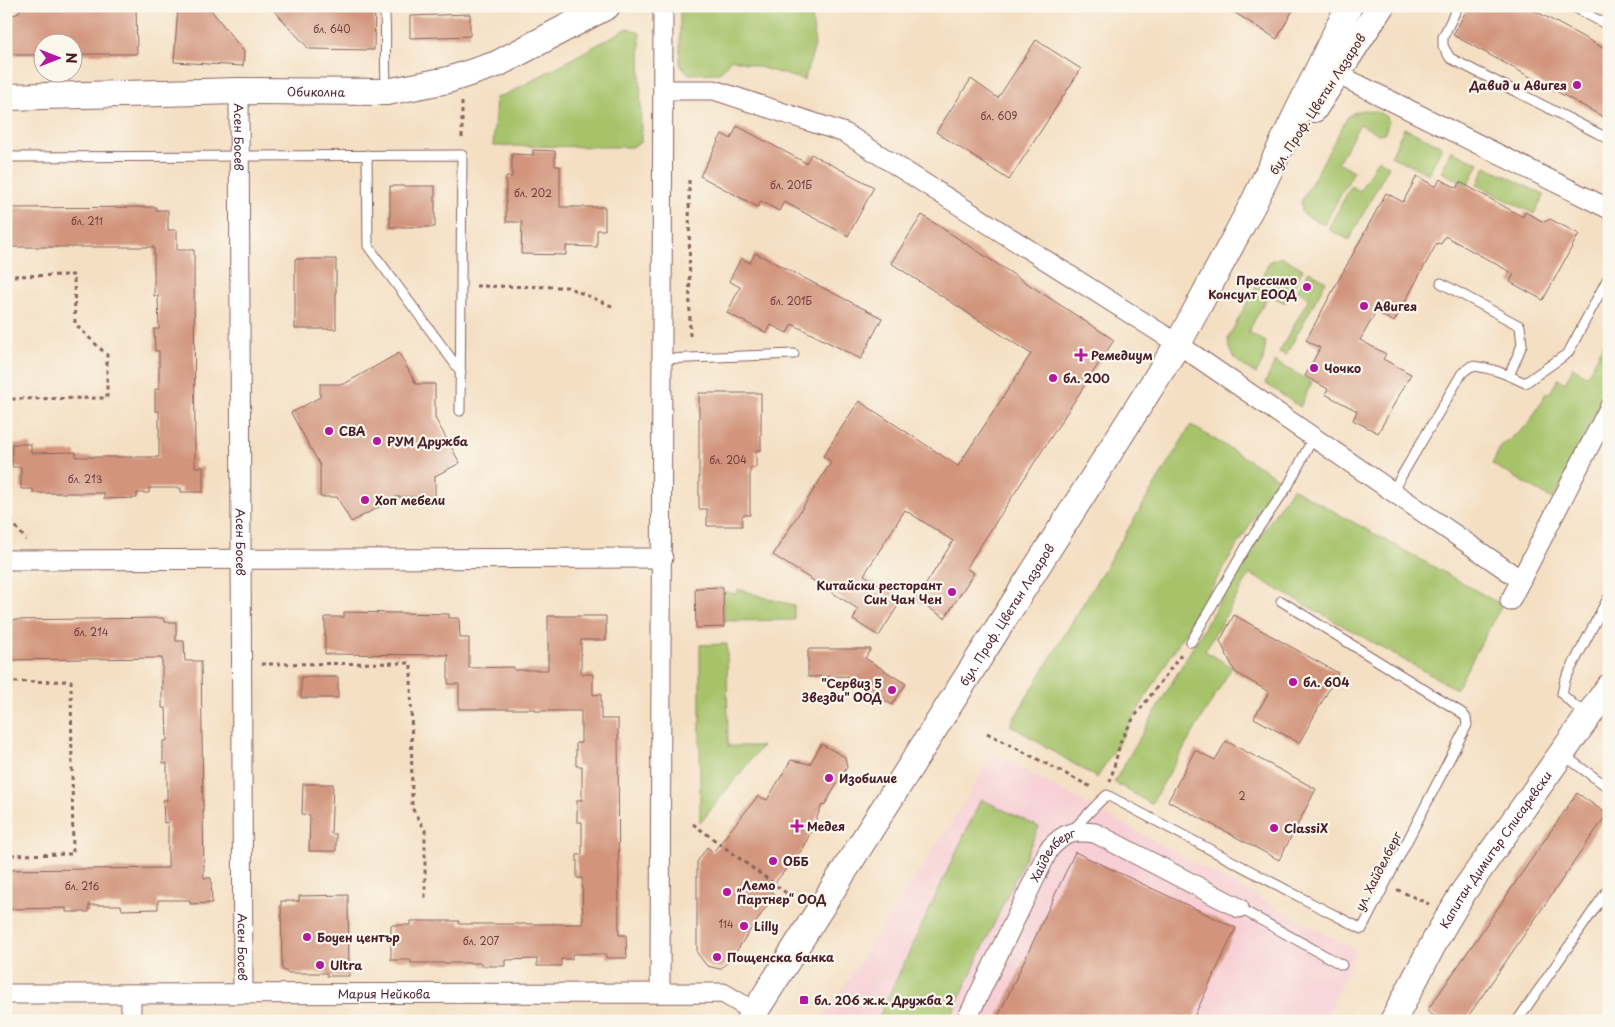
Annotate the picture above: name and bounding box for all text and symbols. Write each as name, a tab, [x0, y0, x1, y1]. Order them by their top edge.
house number: бл. 640	[313, 21, 351, 36]
street label: бул. Проф. Цветан Лазаров	[1265, 30, 1369, 178]
north arrow	[32, 32, 82, 82]
text: N	[61, 52, 82, 64]
place label: Давид и Авигея	[1468, 76, 1567, 94]
marker: Давид и Авигея	[1571, 79, 1583, 91]
street label: Обиколна	[287, 82, 346, 101]
street label: Асен Босев	[230, 103, 248, 171]
house number: бл. 609	[981, 108, 1018, 123]
house number: бл. 201Б	[770, 177, 812, 192]
house number: бл. 202	[514, 185, 552, 200]
house number: бл. 211	[71, 213, 103, 228]
place label: Прессимо Консулт ЕООД	[1208, 271, 1297, 303]
marker: Прессимо Консулт ЕООД	[1301, 281, 1313, 293]
house number: бл. 201Б	[770, 293, 812, 308]
place label: Авигея	[1373, 297, 1417, 315]
marker: Авигея	[1358, 300, 1370, 312]
place label: Ремедиум	[1091, 346, 1153, 364]
marker: Ремедиум	[1075, 349, 1087, 361]
place label: Чочко	[1324, 359, 1361, 377]
marker: Чочко	[1308, 362, 1320, 374]
place label: бл. 200	[1063, 369, 1110, 387]
marker: бл. 200	[1047, 372, 1059, 384]
place label: CBA	[339, 422, 366, 440]
marker: CBA	[323, 425, 335, 437]
place label: РУМ Дружба	[387, 432, 469, 450]
marker: РУМ Дружба	[371, 435, 383, 447]
house number: бл. 204	[709, 452, 747, 467]
house number: бл. 213	[68, 471, 103, 486]
place label: Хоп мебели	[375, 491, 445, 509]
marker: Хоп мебели	[359, 494, 371, 506]
street label: Асен Босев	[232, 508, 250, 576]
street label: бул. Проф. Цветан Лазаров	[955, 540, 1058, 689]
place label: Китайски ресторант Син Чан Чен	[816, 576, 943, 608]
marker: Китайски ресторант Син Чан Чен	[946, 586, 958, 598]
house number: бл. 214	[74, 624, 109, 639]
place label: бл. 604	[1303, 673, 1349, 691]
place label: "Сервиз 5 Звезди" ООД	[801, 674, 882, 706]
marker: бл. 604	[1287, 676, 1299, 688]
marker: "Сервиз 5 Звезди" ООД	[886, 684, 898, 696]
street label: Капитан Димитър Списаревски	[1435, 767, 1556, 932]
place label: Изобилие	[839, 769, 897, 787]
marker: Изобилие	[823, 772, 835, 784]
house number: 2	[1238, 788, 1246, 803]
place label: Медея	[807, 817, 845, 835]
place label: ClassiX	[1284, 819, 1329, 837]
marker: Медея	[791, 820, 803, 832]
marker: ClassiX	[1268, 822, 1280, 834]
street label: Хайделберг	[1025, 823, 1078, 885]
street label: ул. Хайделберг	[1350, 828, 1406, 914]
place label: ОББ	[783, 852, 809, 870]
marker: ОББ	[767, 855, 779, 867]
place label: „Лемо Партнер“ ООД	[737, 876, 826, 908]
house number: бл. 216	[65, 878, 99, 893]
marker: „Лемо Партнер“ ООД	[721, 886, 733, 898]
street label: Асен Босев	[234, 913, 252, 981]
house number: 114	[719, 916, 734, 931]
place label: Lilly	[754, 917, 778, 935]
marker: Lilly	[738, 920, 750, 932]
place label: Боуен център	[317, 928, 400, 946]
marker: Боуен център	[301, 931, 313, 943]
house number: бл. 207	[463, 933, 500, 948]
place label: Пощенска банка	[727, 948, 834, 966]
marker: Пощенска банка	[711, 951, 723, 963]
place label: Ultra	[330, 956, 363, 974]
marker: Ultra	[314, 959, 326, 971]
street label: Мария Нейкова	[338, 984, 431, 1003]
place label: бл. 206 ж.к. Дружба 2	[814, 991, 954, 1009]
marker: бл. 206 ж.к. Дружба 2	[798, 994, 810, 1006]

